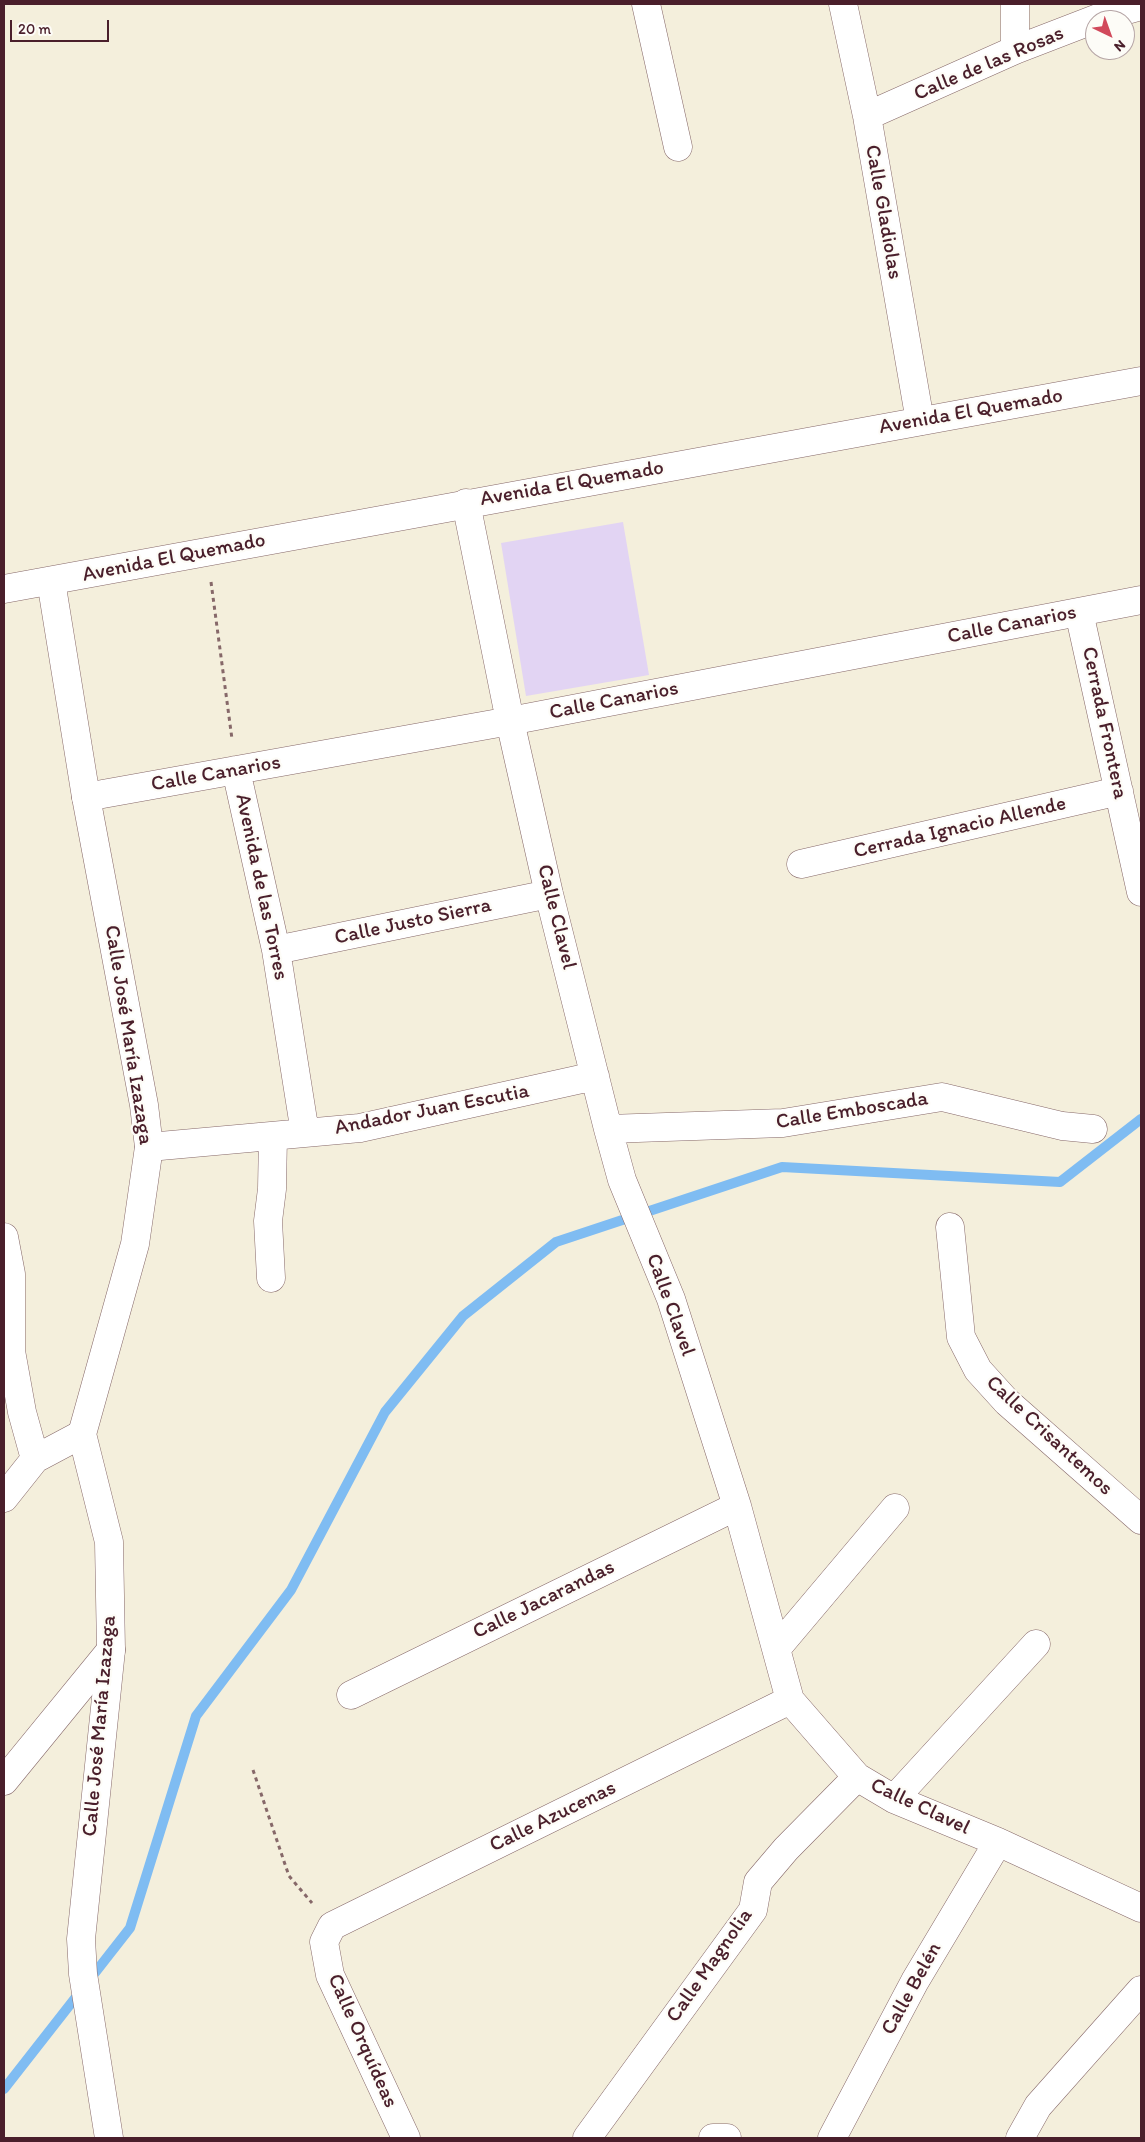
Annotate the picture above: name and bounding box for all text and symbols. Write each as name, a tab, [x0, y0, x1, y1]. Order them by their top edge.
scale bar	[12, 10, 111, 42]
north arrow	[1085, 10, 1135, 60]
text: 20 m	[18, 20, 51, 38]
street label: Calle de las Rosas	[910, 21, 1068, 107]
text: N	[1111, 36, 1129, 55]
street label: Calle Gladiolas	[859, 143, 907, 281]
street label: Avenida El Quemado	[877, 383, 1065, 441]
street label: Avenida El Quemado	[478, 455, 666, 513]
street label: Avenida El Quemado	[80, 528, 268, 588]
street label: Calle Canarios	[945, 600, 1079, 650]
street label: Cerrada Frontera	[1076, 645, 1132, 801]
street label: Calle Canarios	[547, 676, 681, 726]
street label: Calle Canarios	[149, 750, 283, 798]
street label: Cerrada Ignacio Allende	[851, 791, 1069, 865]
street label: Avenida de las Torres	[229, 792, 293, 982]
street label: Calle Clavel	[531, 862, 581, 972]
street label: Calle Justo Sierra	[332, 893, 494, 951]
street label: Calle José María Izazaga	[98, 923, 158, 1147]
street label: Andador Juan Escutia	[333, 1079, 531, 1141]
street label: Calle Emboscada	[774, 1087, 930, 1135]
street label: Calle Clavel	[640, 1250, 700, 1360]
street label: Calle Crisantemos	[980, 1371, 1118, 1501]
street label: Calle Jacarandas	[469, 1555, 619, 1645]
street label: Calle José María Izazaga	[78, 1614, 122, 1838]
street label: Calle Clavel	[866, 1773, 974, 1841]
street label: Calle Azucenas	[486, 1776, 620, 1858]
street label: Calle Magnolia	[661, 1904, 759, 2028]
street label: Calle Belén	[876, 1938, 948, 2040]
street label: Calle Orquídeas	[321, 1970, 403, 2112]

